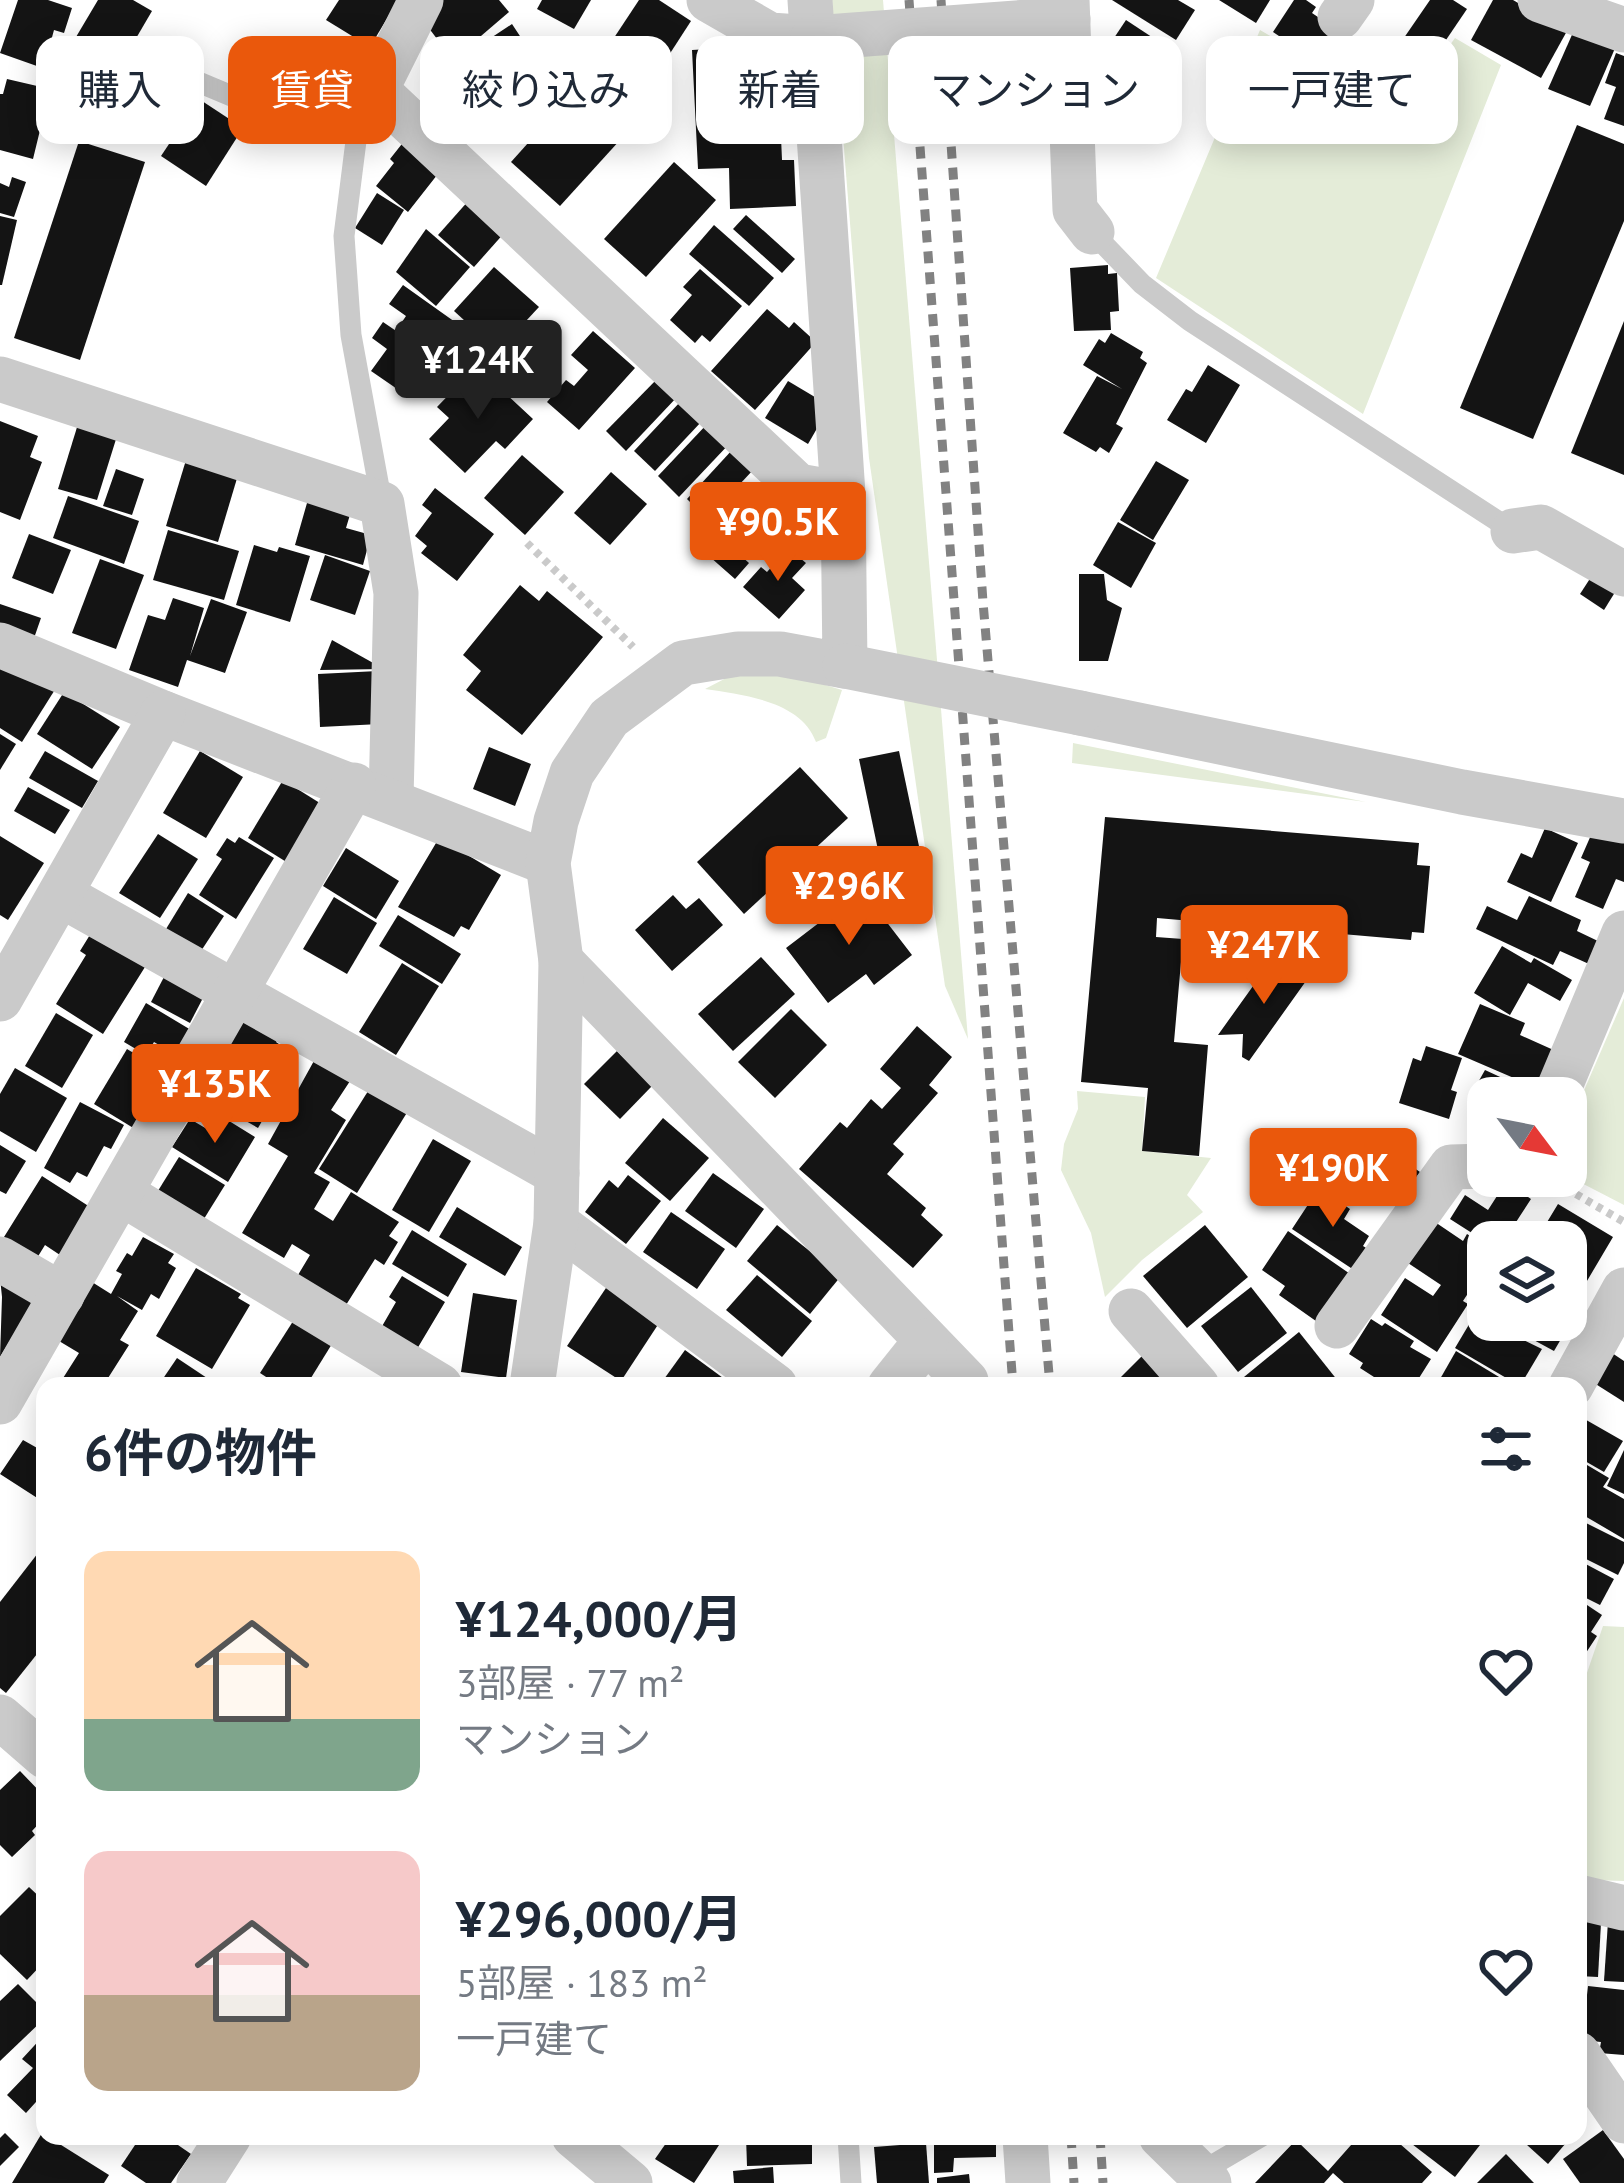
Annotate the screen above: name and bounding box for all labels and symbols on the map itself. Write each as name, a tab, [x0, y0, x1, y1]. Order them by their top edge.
pin: ¥124K	[394, 320, 562, 422]
pin: ¥90.5K	[680, 482, 876, 584]
pin: ¥296K	[765, 846, 933, 948]
pin: ¥247K	[1180, 905, 1348, 1007]
pin: ¥135K	[131, 1044, 299, 1146]
north arrow	[1467, 1077, 1587, 1197]
pin: ¥190K	[1249, 1128, 1417, 1230]

